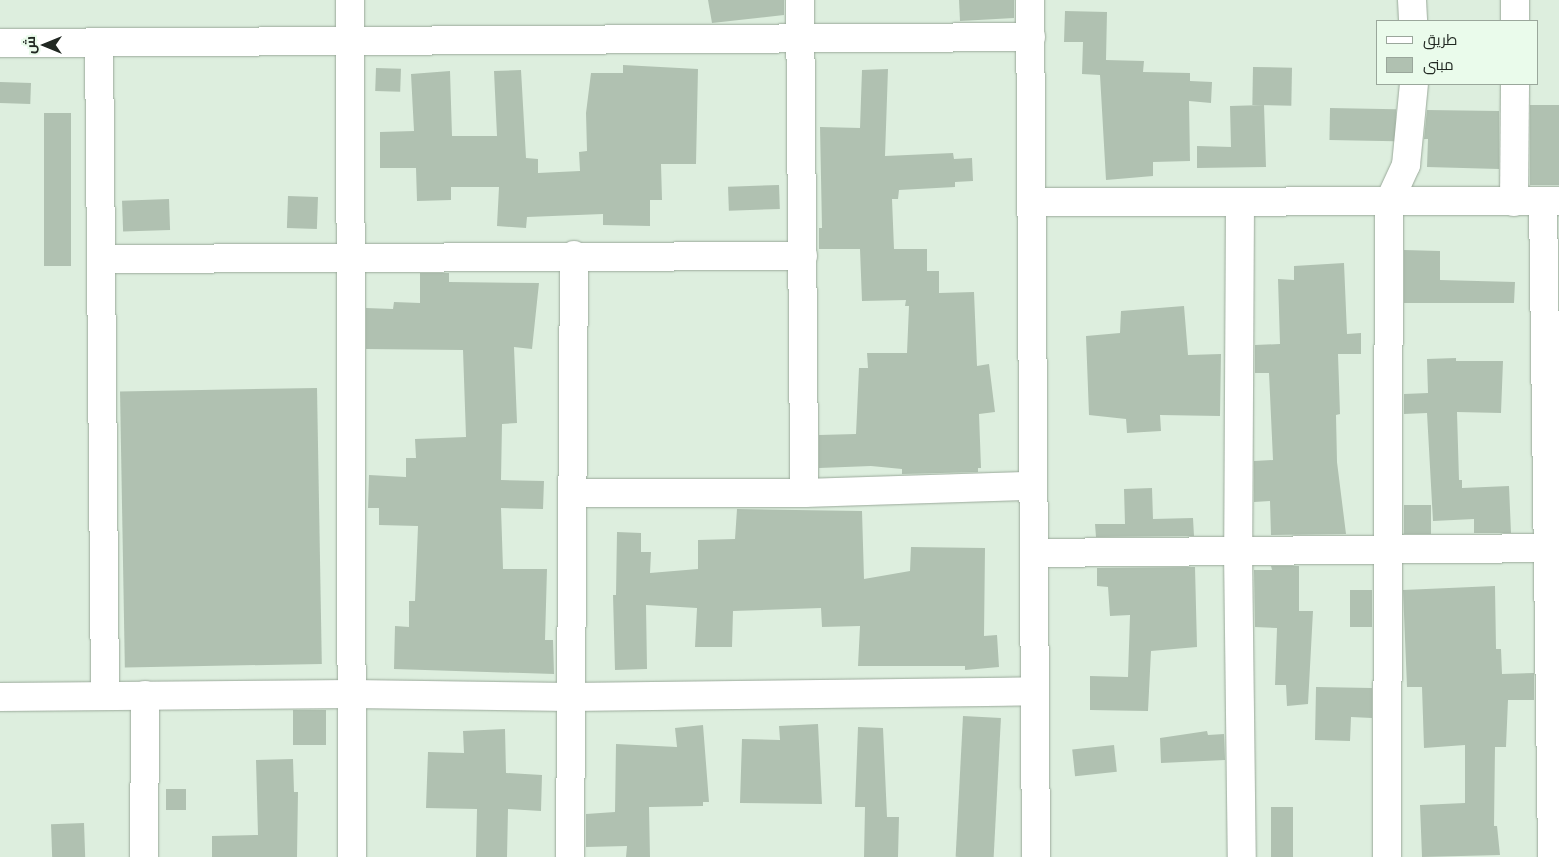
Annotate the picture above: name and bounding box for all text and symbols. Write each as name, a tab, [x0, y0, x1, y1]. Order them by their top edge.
north arrow	[20, 20, 70, 70]
legend	[1376, 20, 1539, 85]
text: طريق	[1423, 30, 1457, 48]
text: ش	[21, 36, 38, 54]
text: مبنى	[1423, 55, 1454, 73]

